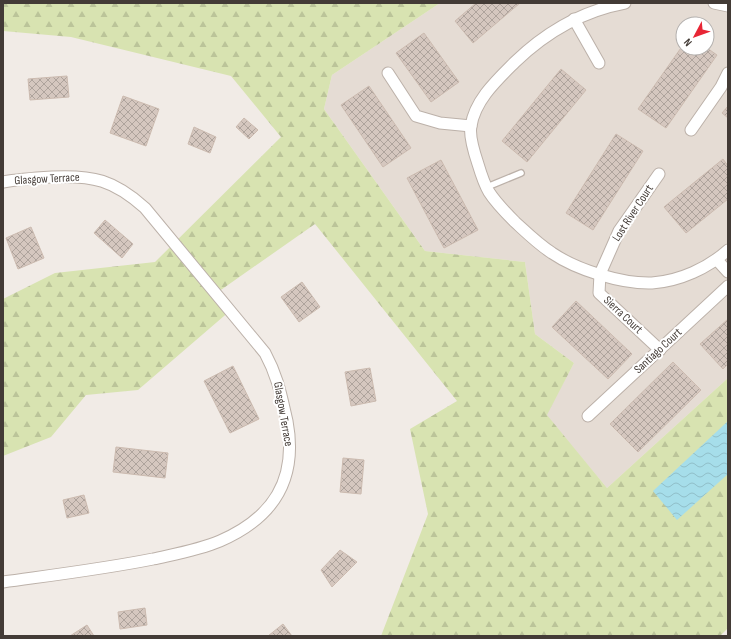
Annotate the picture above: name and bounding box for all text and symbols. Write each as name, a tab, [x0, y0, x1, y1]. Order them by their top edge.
north arrow	[675, 16, 715, 56]
text: N	[681, 36, 695, 49]
street label: Glasgow Terrace	[14, 170, 80, 188]
street label: Lost River Court	[609, 182, 657, 244]
street label: Sierra Court	[600, 293, 646, 337]
street label: Santiago Court	[631, 325, 685, 377]
street label: Glasgow Terrace	[270, 381, 296, 448]

